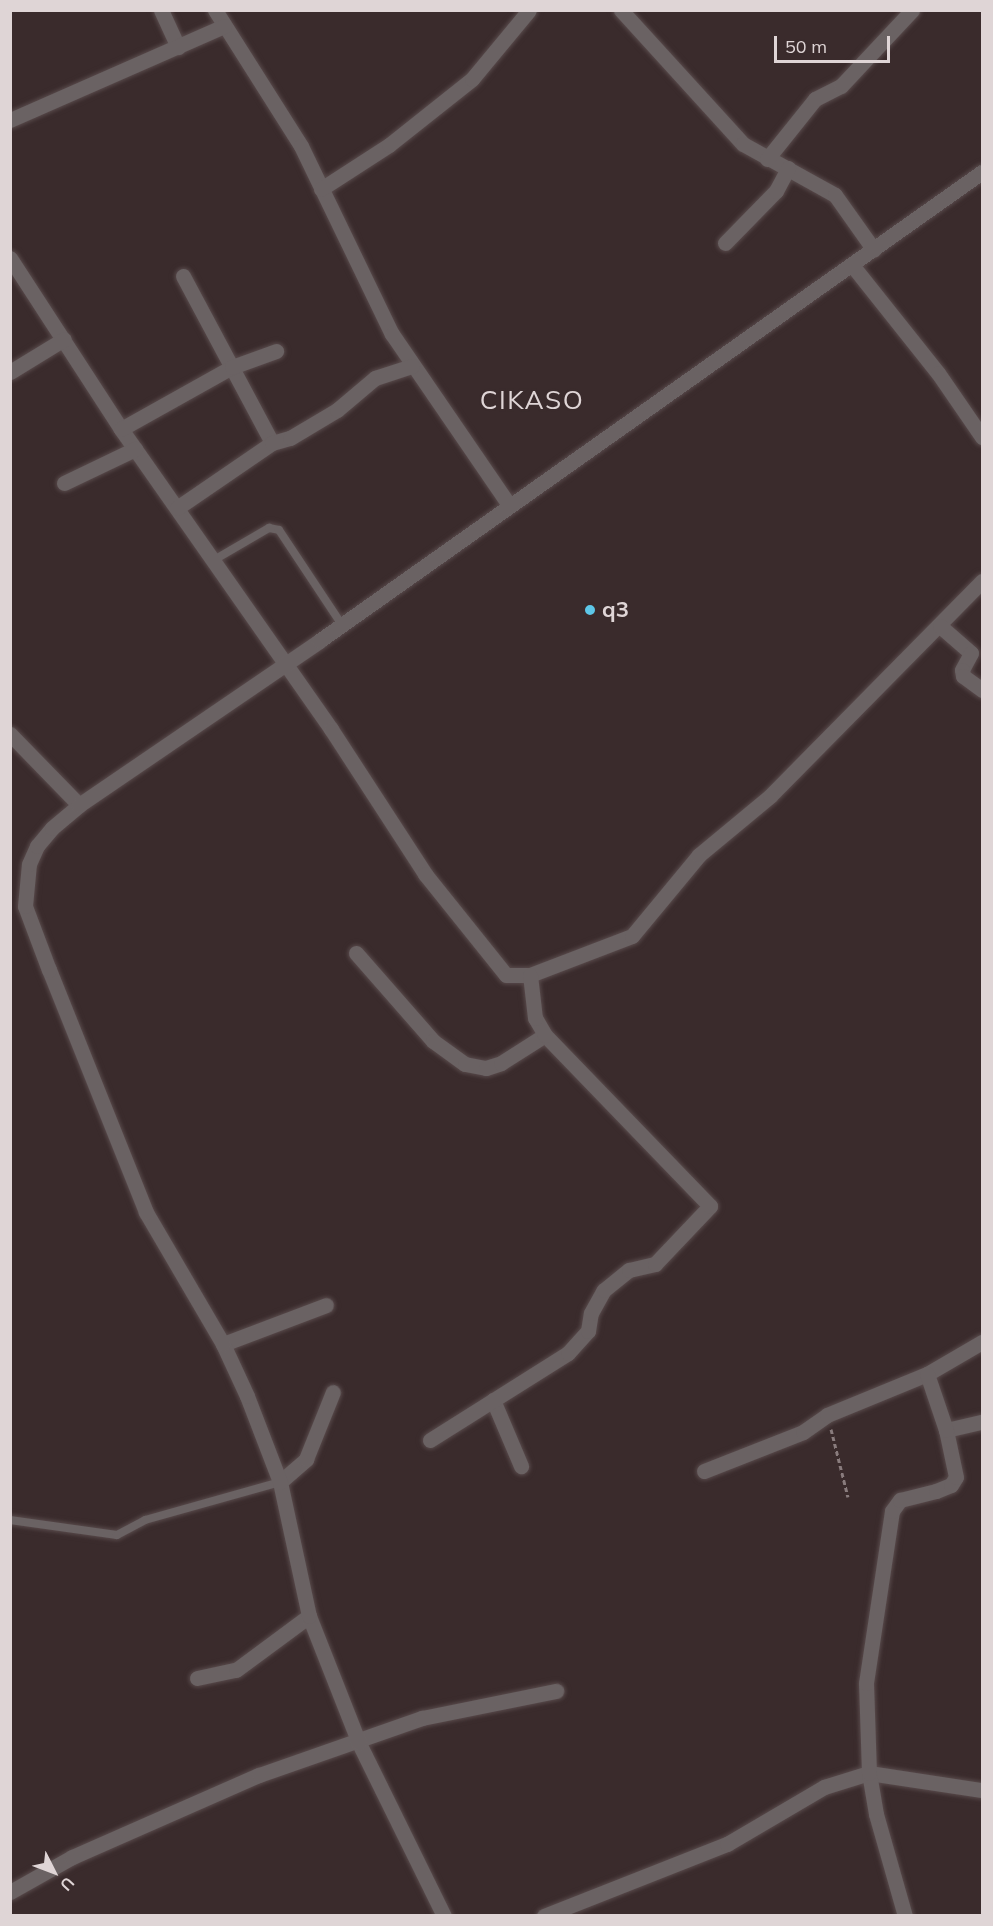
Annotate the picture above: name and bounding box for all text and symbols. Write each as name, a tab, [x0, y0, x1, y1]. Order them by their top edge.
scale bar	[777, 24, 892, 62]
text: 50 m	[785, 35, 827, 58]
district label: CIKASO	[480, 384, 584, 416]
place label: q3	[602, 597, 629, 623]
marker: q3	[583, 603, 597, 617]
north arrow	[24, 1842, 84, 1902]
text: U	[56, 1873, 79, 1895]

